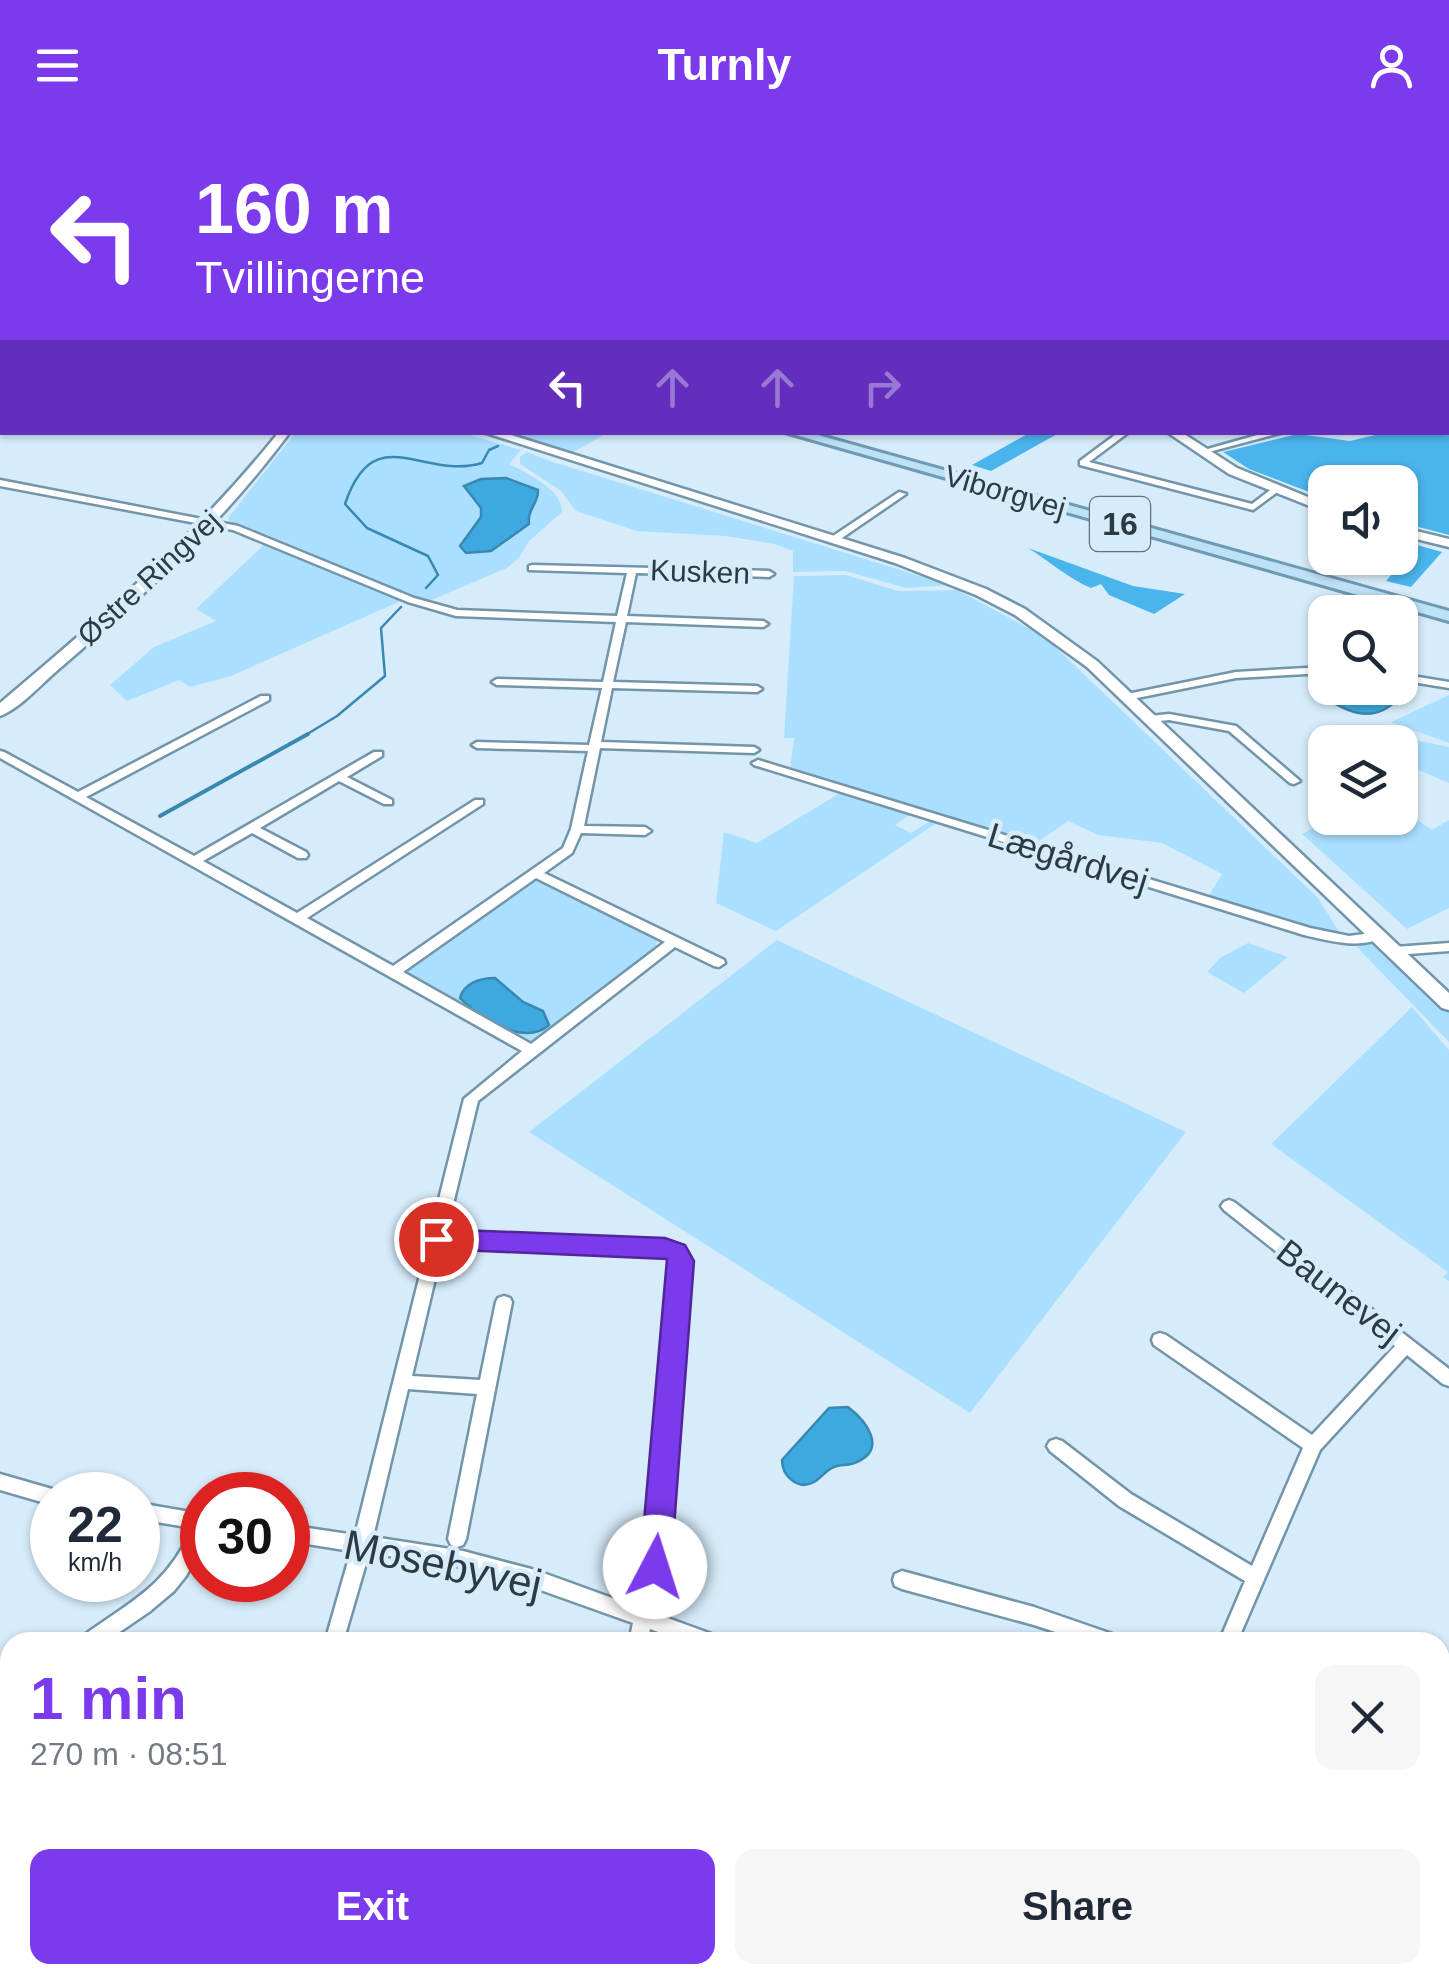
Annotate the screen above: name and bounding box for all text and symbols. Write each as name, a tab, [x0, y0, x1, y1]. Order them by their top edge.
icon: menu	[30, 38, 85, 93]
icon: person	[1364, 38, 1419, 93]
text: Turnly	[657, 39, 792, 90]
icon: left	[30, 170, 160, 300]
text: 160 m	[195, 170, 393, 248]
text: Tvillingerne	[195, 252, 425, 303]
icon: left	[540, 360, 595, 415]
icon: ahead	[645, 360, 700, 415]
icon: ahead	[750, 360, 805, 415]
icon: right	[855, 360, 910, 415]
street label: Viborgvej	[941, 458, 1070, 525]
map controls	[1308, 465, 1418, 835]
button: sound	[1308, 465, 1418, 575]
road number: 16	[1090, 497, 1150, 551]
street label: Østre Ringvej	[71, 504, 226, 652]
street label: Kusken	[649, 553, 751, 590]
button: search	[1308, 595, 1418, 705]
button: layers	[1308, 725, 1418, 835]
street label: Lægårdvej	[983, 815, 1153, 900]
pin	[394, 1197, 479, 1282]
icon: arrive	[409, 1212, 464, 1267]
street label: Baunevej	[1270, 1231, 1409, 1352]
speed limit sign: 30	[180, 1472, 310, 1602]
text: 22	[67, 1497, 123, 1553]
position arrow	[603, 1515, 707, 1619]
street label: Mosebyvej	[340, 1521, 546, 1608]
text: km/h	[68, 1548, 122, 1576]
text: 1 min	[30, 1665, 187, 1732]
button: close	[1315, 1665, 1420, 1770]
text: 270 m · 08:51	[30, 1736, 227, 1772]
button: Exit	[30, 1849, 715, 1964]
button: Share	[735, 1849, 1420, 1964]

